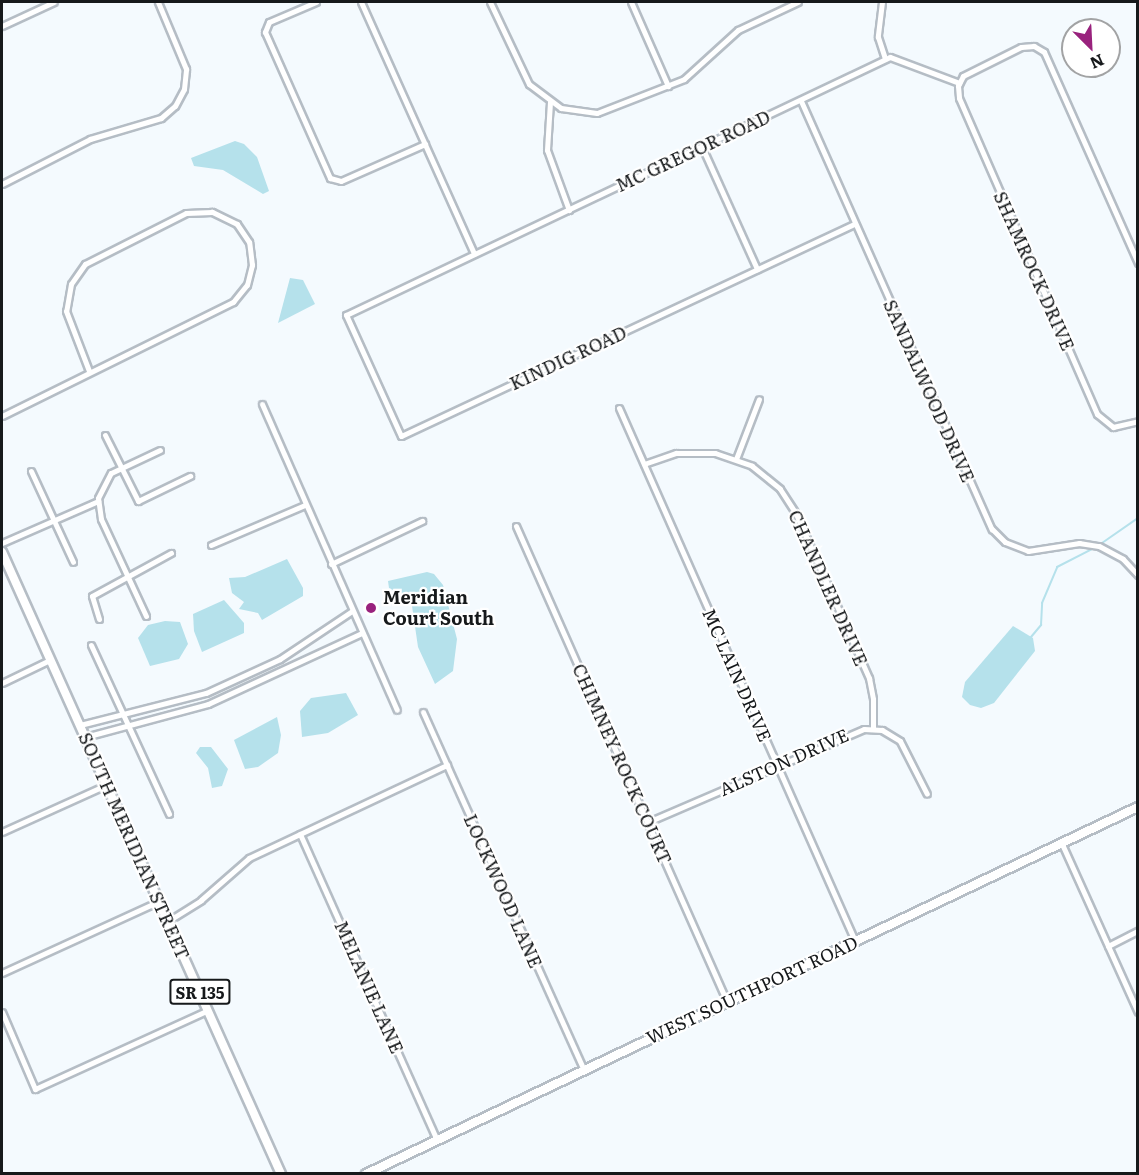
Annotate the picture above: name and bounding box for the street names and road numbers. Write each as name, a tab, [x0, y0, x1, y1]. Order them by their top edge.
street label: MC GREGOR ROAD	[612, 106, 774, 196]
street label: SHAMROCK DRIVE	[989, 188, 1079, 354]
street label: SANDALWOOD DRIVE	[879, 296, 979, 486]
street label: KINDIG ROAD	[506, 321, 630, 395]
street label: CHANDLER DRIVE	[784, 507, 872, 669]
street label: MC LAIN DRIVE	[698, 605, 776, 745]
street label: CHIMNEY ROCK COURT	[568, 660, 676, 868]
street label: ALSTON DRIVE	[716, 724, 852, 800]
street label: SOUTH MERIDIAN STREET	[74, 729, 194, 963]
street label: LOCKWOOD LANE	[459, 811, 547, 971]
street label: MELANIE LANE	[330, 917, 408, 1057]
street label: WEST SOUTHPORT ROAD	[643, 931, 861, 1049]
road number: SR 135	[168, 979, 232, 1005]

